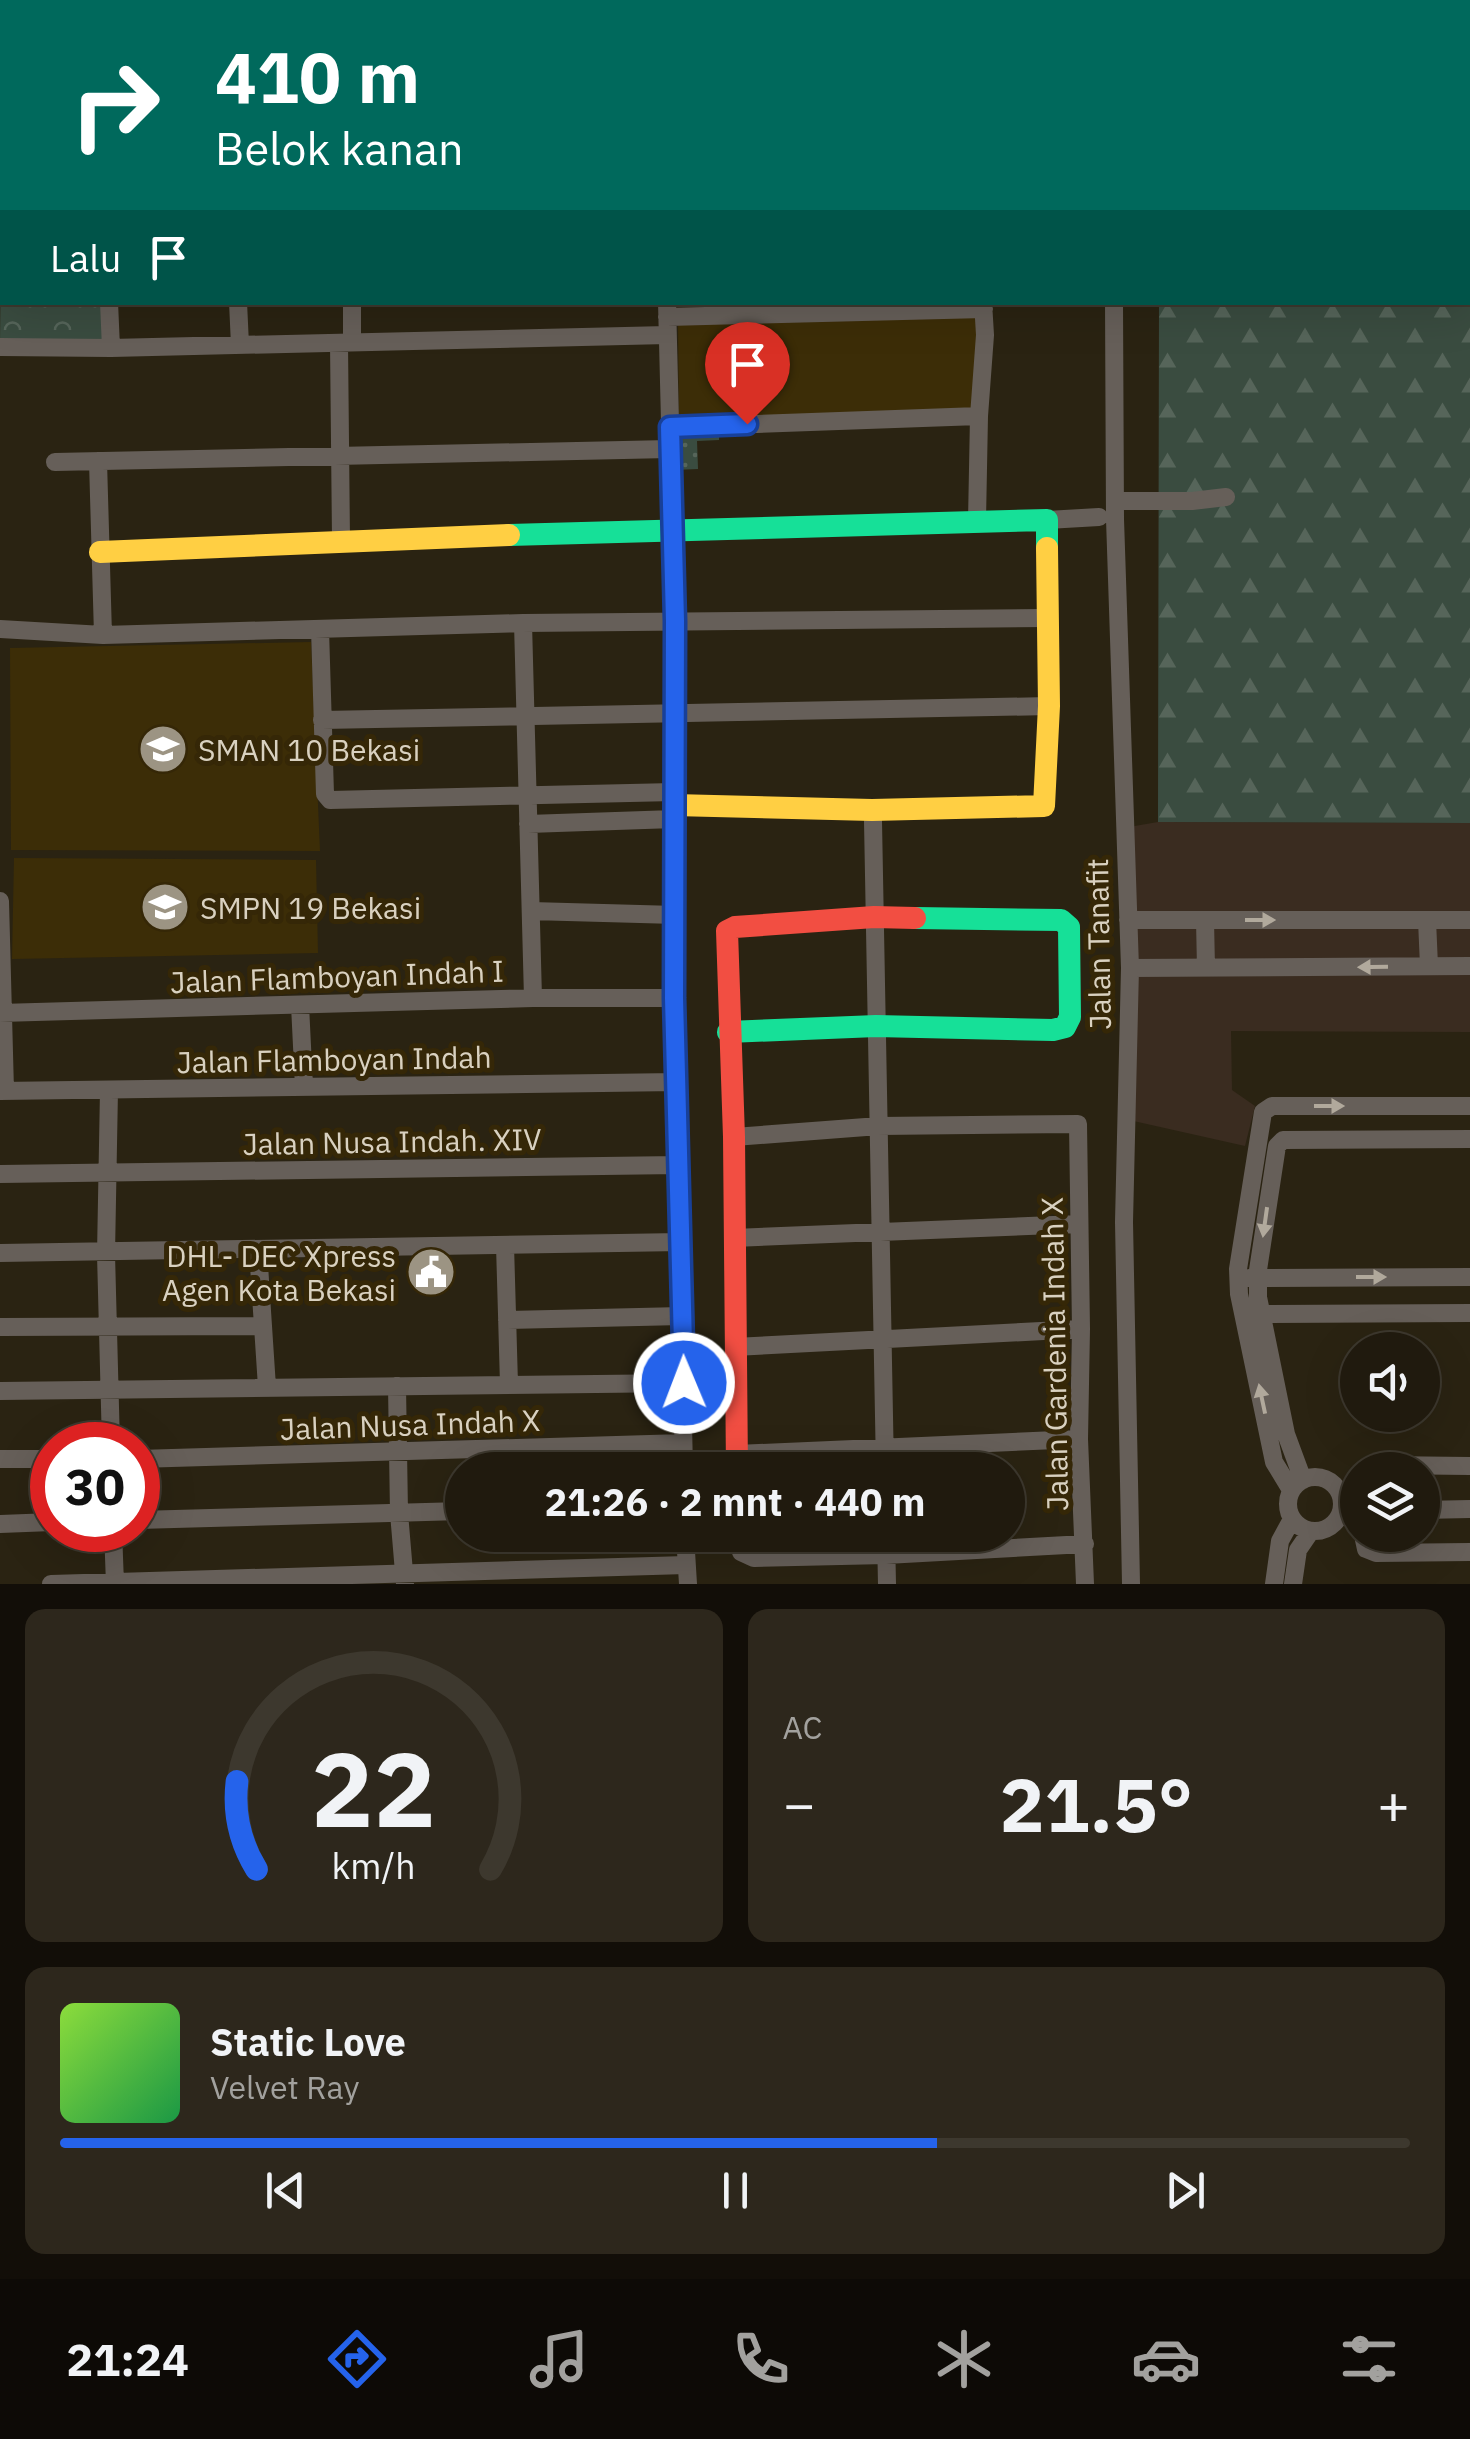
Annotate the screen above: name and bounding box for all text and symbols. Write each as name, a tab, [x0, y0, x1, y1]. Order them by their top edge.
text: 410 m	[215, 31, 420, 122]
icon: right	[50, 40, 180, 170]
text: Belok kanan	[215, 119, 464, 177]
icon: arrive	[141, 230, 196, 285]
text: Lalu	[50, 233, 121, 282]
pin	[705, 322, 790, 425]
icon: arrive	[720, 337, 775, 392]
school or university icon: SMAN 10 Bekasi	[137, 723, 189, 775]
place label: SMAN 10 Bekasi	[198, 730, 420, 769]
street label: Jalan Tanafit	[1077, 858, 1119, 1030]
school or university icon: SMPN 19 Bekasi	[139, 881, 191, 933]
place label: SMPN 19 Bekasi	[200, 888, 421, 927]
one-way arrow	[1245, 912, 1277, 928]
street label: Jalan Flamboyan Indah I	[169, 951, 505, 1001]
one-way arrow	[1356, 959, 1388, 975]
street label: Jalan Flamboyan Indah	[176, 1037, 492, 1081]
one-way arrow	[1314, 1098, 1346, 1114]
street label: Jalan Nusa Indah. XIV	[242, 1119, 542, 1163]
street label: Jalan Gardenia Indah X	[1032, 1197, 1076, 1511]
one-way arrow	[1257, 1206, 1273, 1238]
place label: DHL- DEC Xpress Agen Kota Bekasi	[162, 1236, 396, 1309]
public building icon: DHL- DEC Xpress Agen Kota Bekasi	[405, 1246, 457, 1298]
one-way arrow	[1355, 1269, 1387, 1285]
position arrow	[632, 1331, 736, 1435]
map controls	[1340, 1332, 1440, 1552]
button: sound	[1340, 1332, 1440, 1432]
one-way arrow	[1254, 1383, 1270, 1414]
street label: Jalan Nusa Indah X	[279, 1400, 541, 1448]
speed limit sign: 30	[30, 1422, 160, 1552]
button: layers	[1340, 1452, 1440, 1552]
text: 21:26 · 2 mnt · 440 m	[544, 1477, 926, 1526]
text: AC	[783, 1706, 822, 1748]
text: 22	[311, 1720, 436, 1856]
text: 21.5°	[999, 1755, 1193, 1853]
text: −	[783, 1768, 816, 1839]
text: +	[1377, 1768, 1410, 1839]
text: km/h	[332, 1842, 416, 1889]
text: Static Love	[210, 2017, 406, 2066]
text: Velvet Ray	[210, 2066, 359, 2108]
icon: previous	[258, 2163, 313, 2218]
icon: pause	[708, 2163, 763, 2218]
icon: next	[1158, 2163, 1213, 2218]
icon: directions	[322, 2324, 392, 2394]
icon: music	[524, 2324, 594, 2394]
icon: phone	[726, 2324, 796, 2394]
icon: climate	[929, 2324, 999, 2394]
icon: car	[1131, 2324, 1201, 2394]
icon: filters	[1334, 2324, 1404, 2394]
text: 21:24	[66, 2330, 189, 2388]

